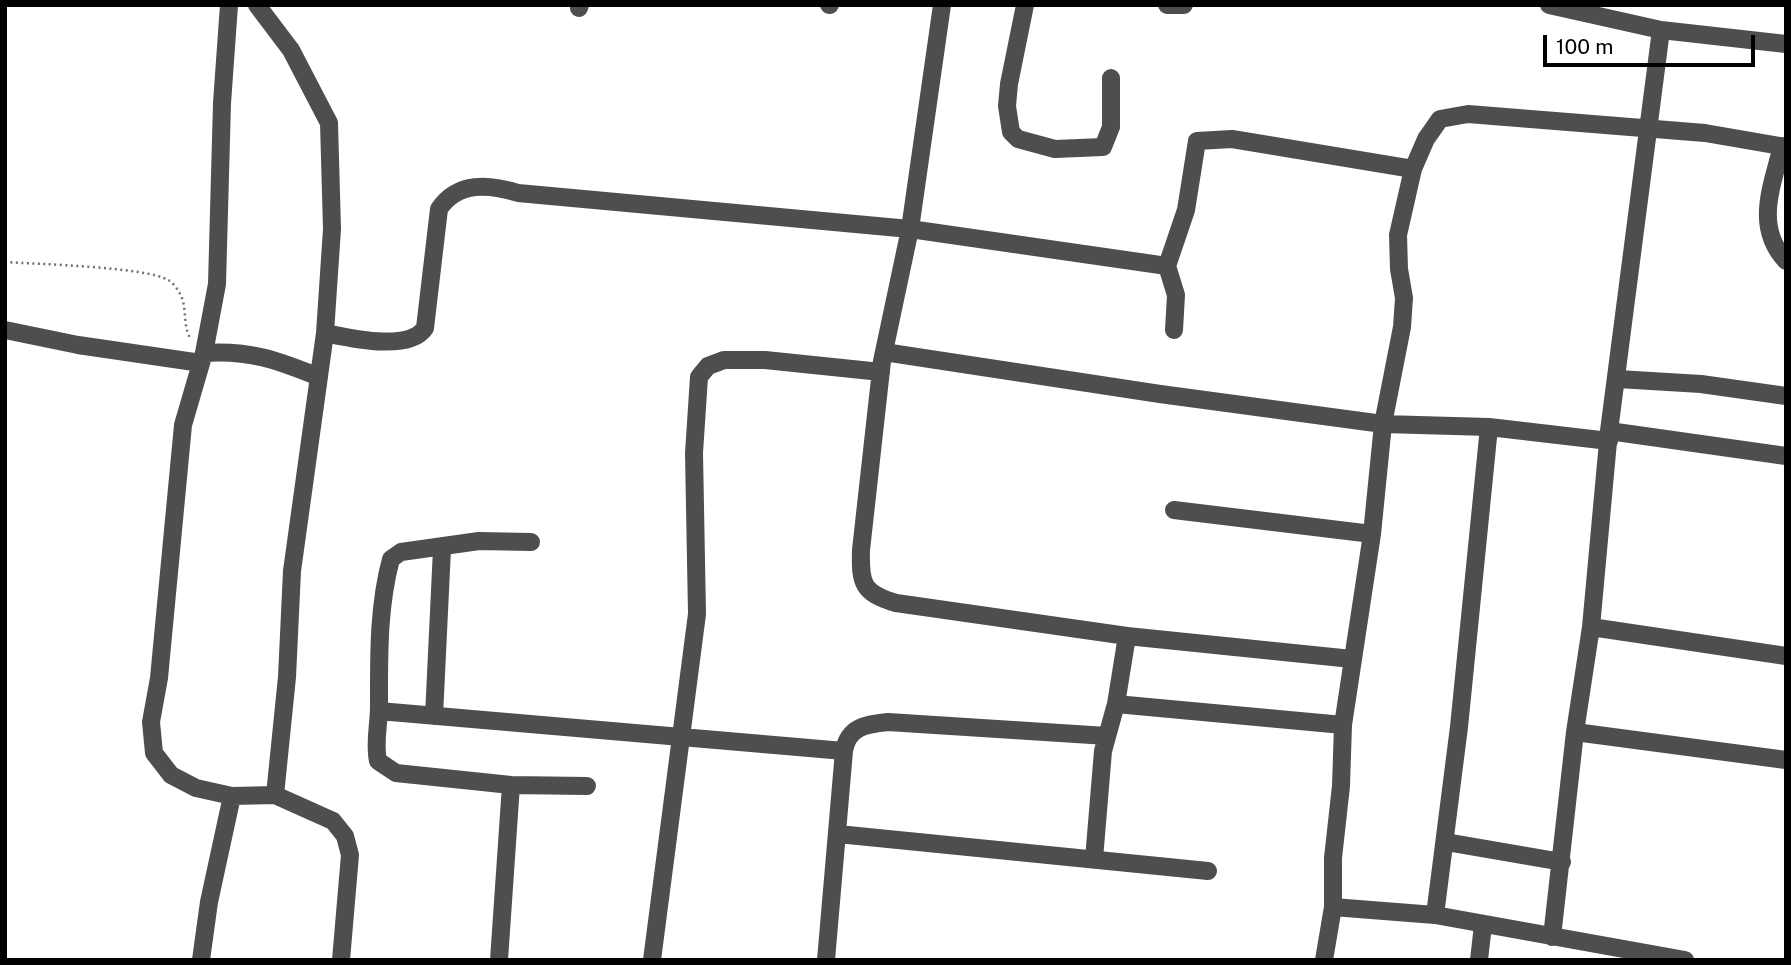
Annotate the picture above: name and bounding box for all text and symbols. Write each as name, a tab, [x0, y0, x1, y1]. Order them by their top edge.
scale bar	[1546, 21, 1758, 65]
text: 100 m	[1556, 34, 1613, 59]

